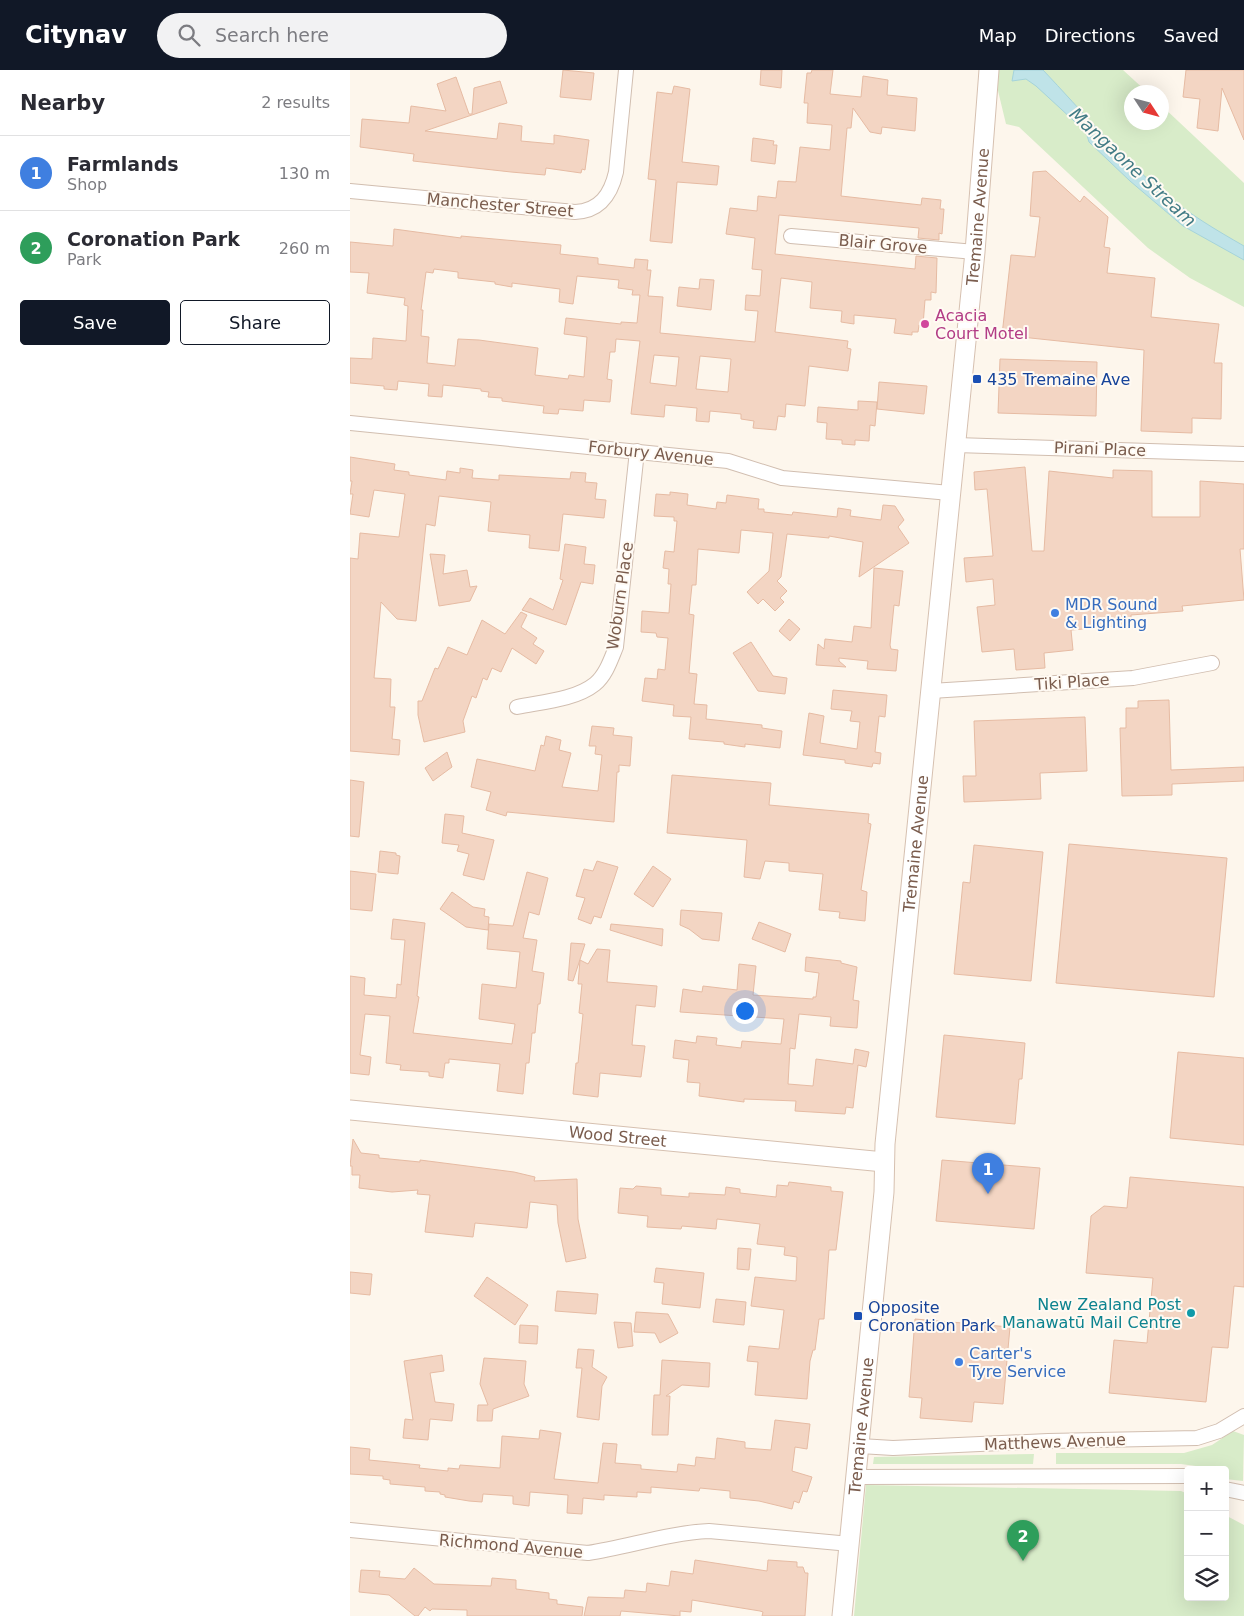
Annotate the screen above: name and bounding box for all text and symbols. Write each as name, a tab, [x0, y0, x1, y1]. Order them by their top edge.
search box	[157, 13, 507, 58]
text: Citynav	[25, 21, 127, 49]
icon: search	[175, 21, 203, 49]
text: Search here	[215, 24, 329, 46]
text: Map	[979, 25, 1017, 46]
text: Directions	[1045, 25, 1135, 46]
text: Saved	[1163, 25, 1219, 46]
north arrow	[1124, 85, 1169, 130]
text: Nearby	[20, 91, 105, 115]
text: 2 results	[261, 93, 330, 112]
water label: Mangaone Stream	[1065, 103, 1201, 231]
street label: Tremaine Avenue	[962, 147, 992, 287]
text: Farmlands	[67, 153, 179, 175]
text: 1	[30, 164, 42, 183]
text: 130 m	[279, 164, 330, 183]
text: Shop	[67, 175, 107, 194]
street label: Manchester Street	[426, 189, 574, 221]
text: Coronation Park	[67, 228, 240, 250]
street label: Blair Grove	[838, 231, 928, 257]
text: 2	[30, 239, 42, 258]
text: 260 m	[279, 239, 330, 258]
text: Park	[67, 250, 102, 269]
button: Save	[20, 300, 170, 345]
button: Share	[180, 300, 330, 345]
place label: Acacia Court Motel	[935, 306, 1028, 343]
marker: Acacia Court Motel	[919, 318, 931, 330]
place label: 435 Tremaine Ave	[987, 370, 1130, 389]
marker: 435 Tremaine Ave	[971, 373, 983, 385]
street label: Forbury Avenue	[587, 437, 715, 469]
street label: Pirani Place	[1054, 438, 1146, 460]
street label: Woburn Place	[603, 541, 637, 651]
place label: MDR Sound & Lighting	[1065, 595, 1158, 632]
marker: MDR Sound & Lighting	[1049, 607, 1061, 619]
street label: Tiki Place	[1033, 670, 1110, 694]
street label: Tremaine Avenue	[899, 774, 932, 914]
your location	[732, 998, 758, 1024]
street label: Wood Street	[568, 1122, 668, 1150]
pin: 1	[972, 1153, 1004, 1194]
place label: New Zealand Post Manawatū Mail Centre	[1002, 1295, 1181, 1332]
place label: Opposite Coronation Park	[868, 1298, 996, 1335]
marker: New Zealand Post Manawatū Mail Centre	[1185, 1307, 1197, 1319]
marker: Opposite Coronation Park	[852, 1310, 864, 1322]
place label: Carter's Tyre Service	[968, 1344, 1066, 1381]
street label: Tremaine Avenue	[844, 1356, 877, 1496]
marker: Carter's Tyre Service	[953, 1356, 965, 1368]
street label: Matthews Avenue	[984, 1430, 1126, 1454]
map controls	[1184, 1466, 1229, 1601]
button: +	[1184, 1466, 1229, 1511]
button: −	[1184, 1511, 1229, 1556]
pin: 2	[1007, 1520, 1039, 1561]
street label: Richmond Avenue	[438, 1530, 584, 1562]
button: layers	[1184, 1556, 1229, 1601]

